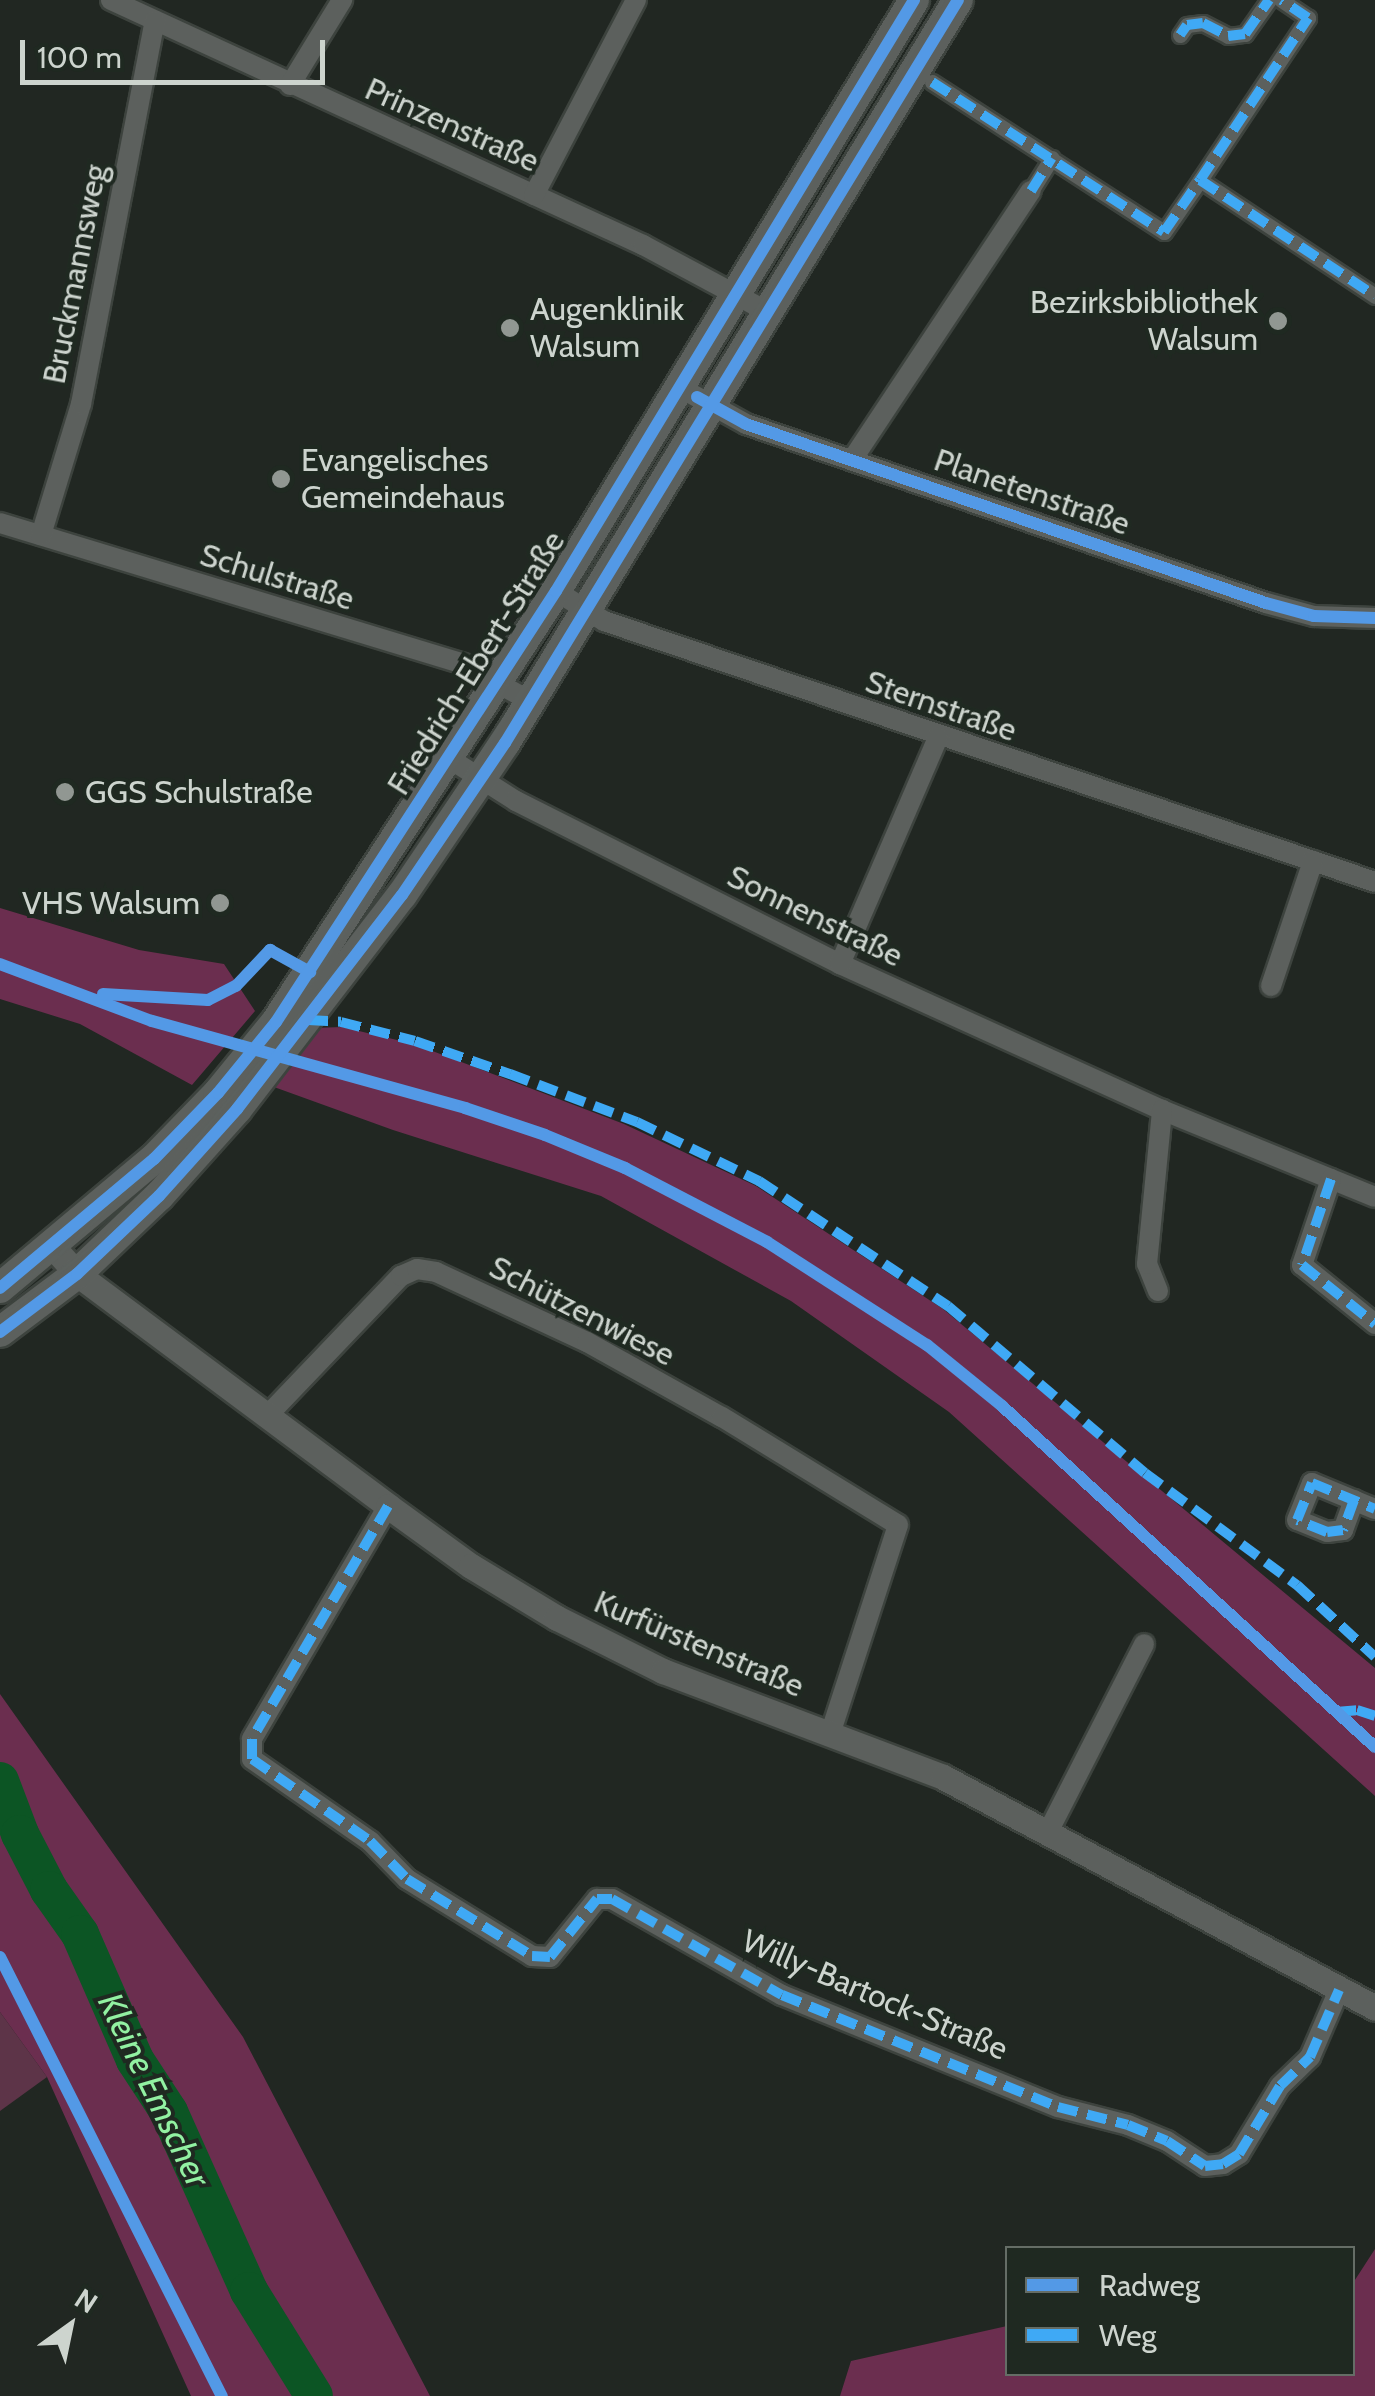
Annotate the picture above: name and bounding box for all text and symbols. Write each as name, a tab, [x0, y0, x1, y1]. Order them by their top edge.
scale bar	[25, 20, 330, 82]
text: 100 m	[37, 39, 122, 76]
street label: Prinzenstraße	[359, 70, 545, 180]
street label: Bruckmannsweg	[35, 161, 115, 387]
place label: Bezirksbibliothek Walsum	[1030, 284, 1258, 359]
place label: Augenklinik Walsum	[530, 291, 684, 366]
marker: Bezirksbibliothek Walsum	[1267, 310, 1289, 332]
marker: Augenklinik Walsum	[499, 317, 521, 339]
street label: Planetenstraße	[929, 441, 1135, 543]
place label: Evangelisches Gemeindehaus	[301, 442, 505, 517]
marker: Evangelisches Gemeindehaus	[270, 468, 292, 490]
street label: Friedrich-Ebert-Straße	[379, 524, 573, 802]
street label: Schulstraße	[195, 535, 359, 619]
street label: Sternstraße	[860, 662, 1022, 750]
place label: GGS Schulstraße	[85, 773, 313, 811]
marker: GGS Schulstraße	[54, 781, 76, 803]
street label: Sonnenstraße	[721, 857, 909, 975]
place label: VHS Walsum	[22, 884, 200, 922]
marker: VHS Walsum	[209, 892, 231, 914]
street label: Schützenwiese	[483, 1248, 681, 1374]
street label: Kurfürstenstraße	[588, 1583, 810, 1705]
street label: Willy-Bartock-Straße	[736, 1922, 1014, 2068]
water label: Kleine Emscher	[89, 1986, 219, 2194]
legend	[1005, 2246, 1355, 2376]
text: Radweg	[1099, 2267, 1200, 2304]
north arrow	[20, 2276, 120, 2376]
text: N	[69, 2281, 104, 2320]
text: Weg	[1099, 2317, 1157, 2354]

